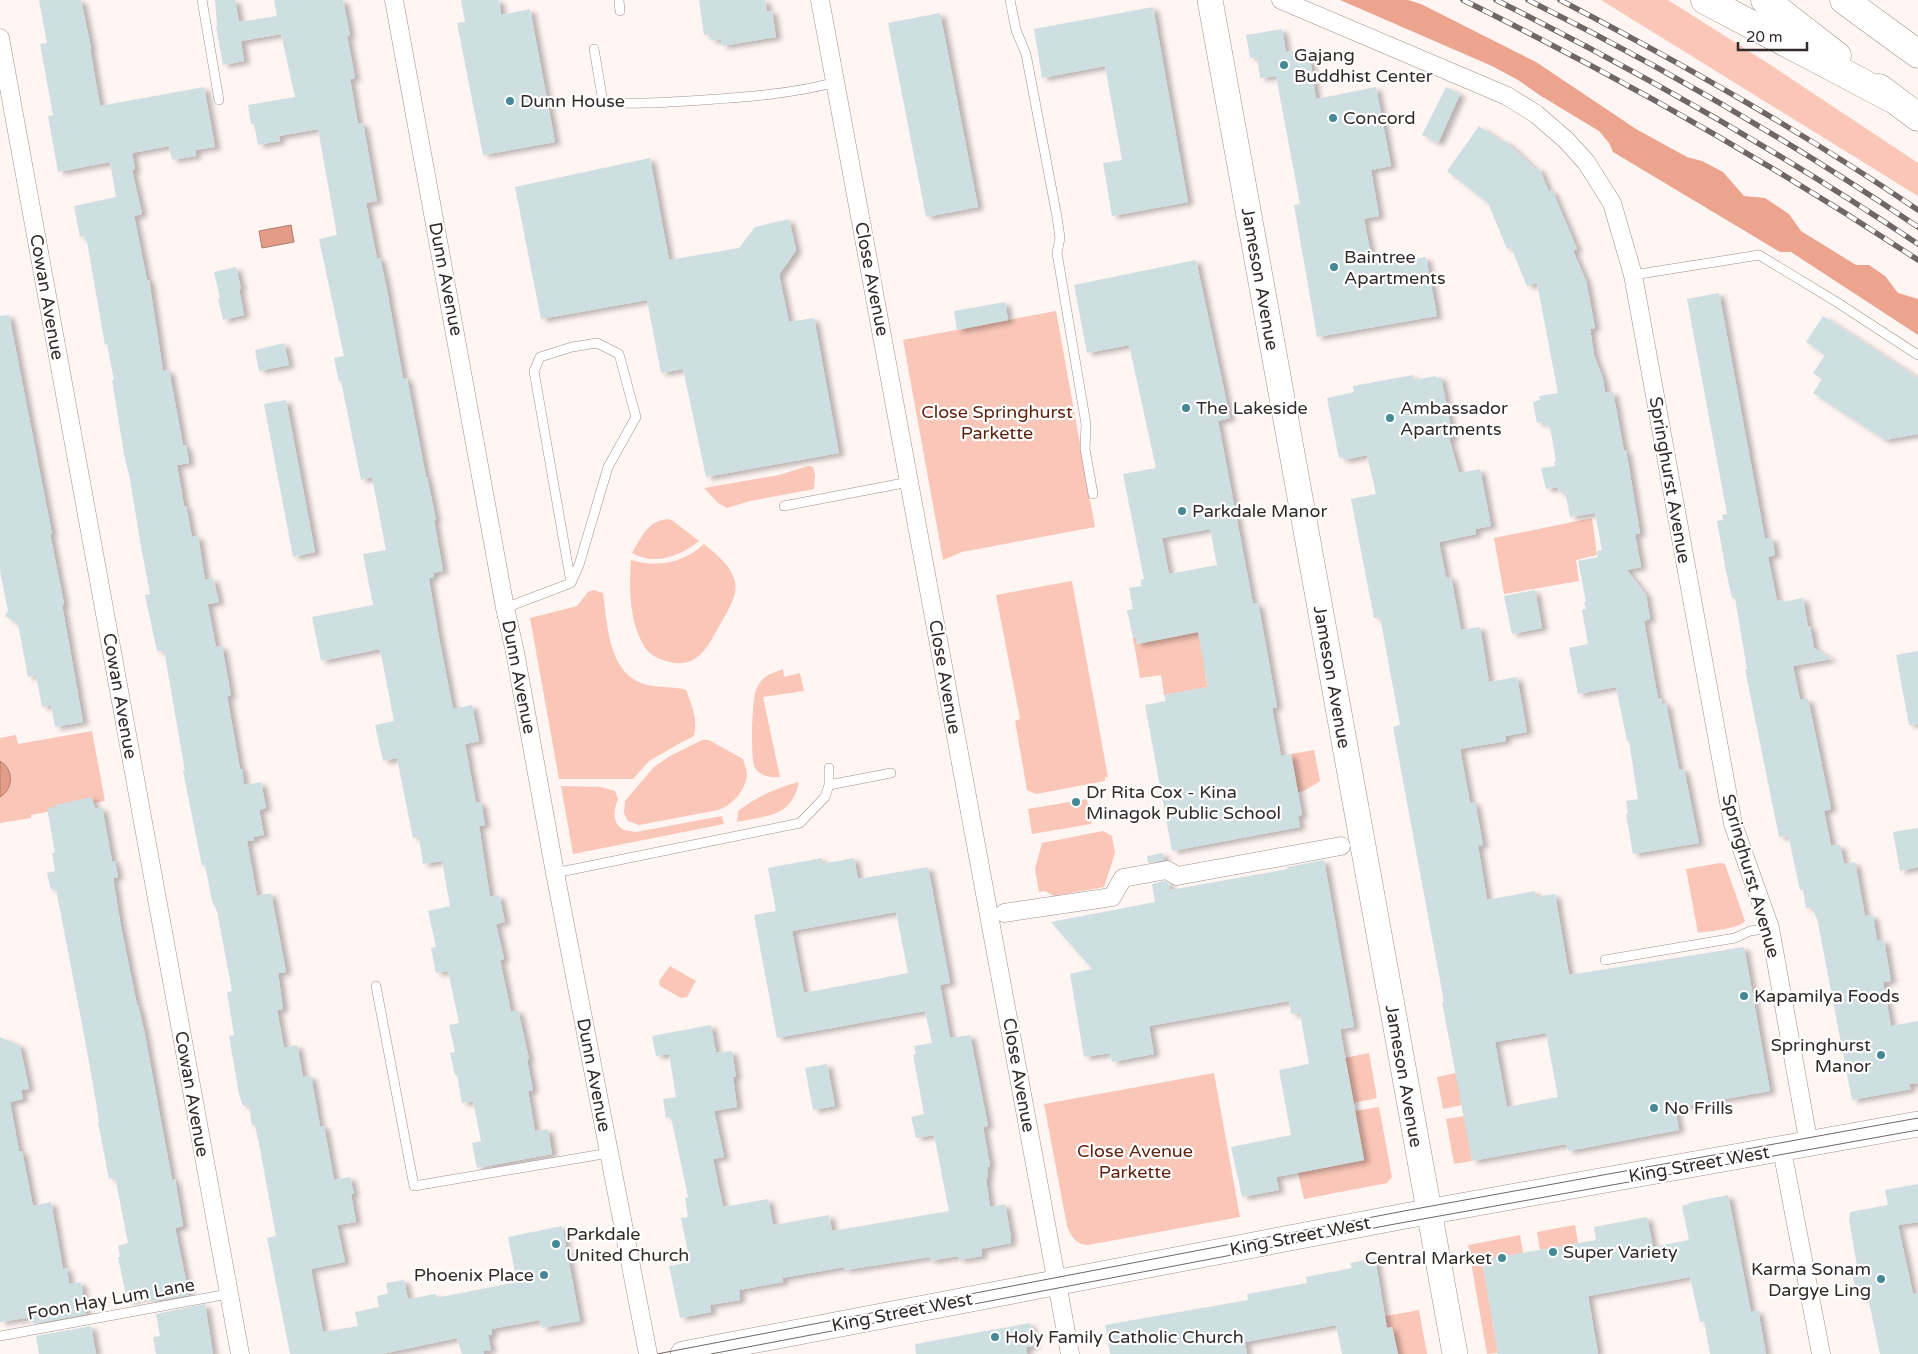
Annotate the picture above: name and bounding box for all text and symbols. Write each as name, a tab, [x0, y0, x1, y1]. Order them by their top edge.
scale bar	[1738, 20, 1807, 52]
text: 20 m	[1746, 28, 1783, 46]
place label: Gajang Buddhist Center	[1294, 44, 1433, 87]
marker: Gajang Buddhist Center	[1278, 59, 1290, 71]
place label: Dunn House	[520, 90, 625, 112]
marker: Dunn House	[504, 95, 516, 107]
place label: Concord	[1343, 107, 1416, 129]
marker: Concord	[1327, 112, 1339, 124]
street label: Jameson Avenue	[1237, 206, 1283, 352]
street label: Dunn Avenue	[424, 220, 468, 338]
street label: Close Avenue	[850, 220, 894, 338]
street label: Cowan Avenue	[25, 232, 69, 362]
place label: Baintree Apartments	[1344, 246, 1446, 289]
marker: Baintree Apartments	[1328, 261, 1340, 273]
street label: Springhurst Avenue	[1644, 395, 1696, 565]
place label: The Lakeside	[1196, 397, 1308, 419]
place label: Ambassador Apartments	[1400, 397, 1508, 440]
park label: Close Springhurst Parkette	[921, 401, 1073, 444]
marker: The Lakeside	[1180, 402, 1192, 414]
marker: Ambassador Apartments	[1384, 412, 1396, 424]
place label: Parkdale Manor	[1192, 500, 1328, 522]
marker: Parkdale Manor	[1176, 505, 1188, 517]
street label: Jameson Avenue	[1309, 604, 1355, 750]
street label: Dunn Avenue	[497, 618, 541, 736]
street label: Close Avenue	[924, 618, 966, 736]
street label: Cowan Avenue	[98, 631, 142, 761]
place label: Dr Rita Cox - Kina Minagok Public School	[1086, 781, 1281, 824]
street label: Springhurst Avenue	[1717, 792, 1785, 960]
marker: Dr Rita Cox - Kina Minagok Public School	[1070, 796, 1082, 808]
place label: Kapamilya Foods	[1754, 985, 1900, 1007]
marker: Kapamilya Foods	[1738, 990, 1750, 1002]
street label: Jameson Avenue	[1381, 1003, 1427, 1149]
street label: Dunn Avenue	[572, 1016, 616, 1134]
street label: Close Avenue	[998, 1016, 1040, 1134]
street label: Cowan Avenue	[170, 1029, 214, 1159]
place label: Springhurst Manor	[1771, 1034, 1871, 1077]
marker: Springhurst Manor	[1875, 1049, 1887, 1061]
place label: No Frills	[1664, 1097, 1733, 1119]
marker: No Frills	[1648, 1102, 1660, 1114]
park label: Close Avenue Parkette	[1077, 1140, 1193, 1183]
street label: King Street West	[1627, 1141, 1771, 1187]
street label: King Street West	[1228, 1212, 1372, 1260]
place label: Parkdale United Church	[566, 1223, 689, 1266]
marker: Parkdale United Church	[550, 1238, 562, 1250]
place label: Super Variety	[1563, 1241, 1678, 1263]
marker: Super Variety	[1547, 1246, 1559, 1258]
place label: Central Market	[1365, 1247, 1492, 1269]
marker: Central Market	[1496, 1252, 1508, 1264]
place label: Karma Sonam Dargye Ling	[1751, 1258, 1871, 1301]
place label: Phoenix Place	[414, 1264, 534, 1286]
marker: Phoenix Place	[538, 1269, 550, 1281]
street label: Foon Hay Lum Lane	[25, 1273, 197, 1325]
marker: Karma Sonam Dargye Ling	[1875, 1273, 1887, 1285]
street label: King Street West	[830, 1288, 974, 1336]
place label: Holy Family Catholic Church	[1005, 1326, 1244, 1348]
marker: Holy Family Catholic Church	[989, 1331, 1001, 1343]

